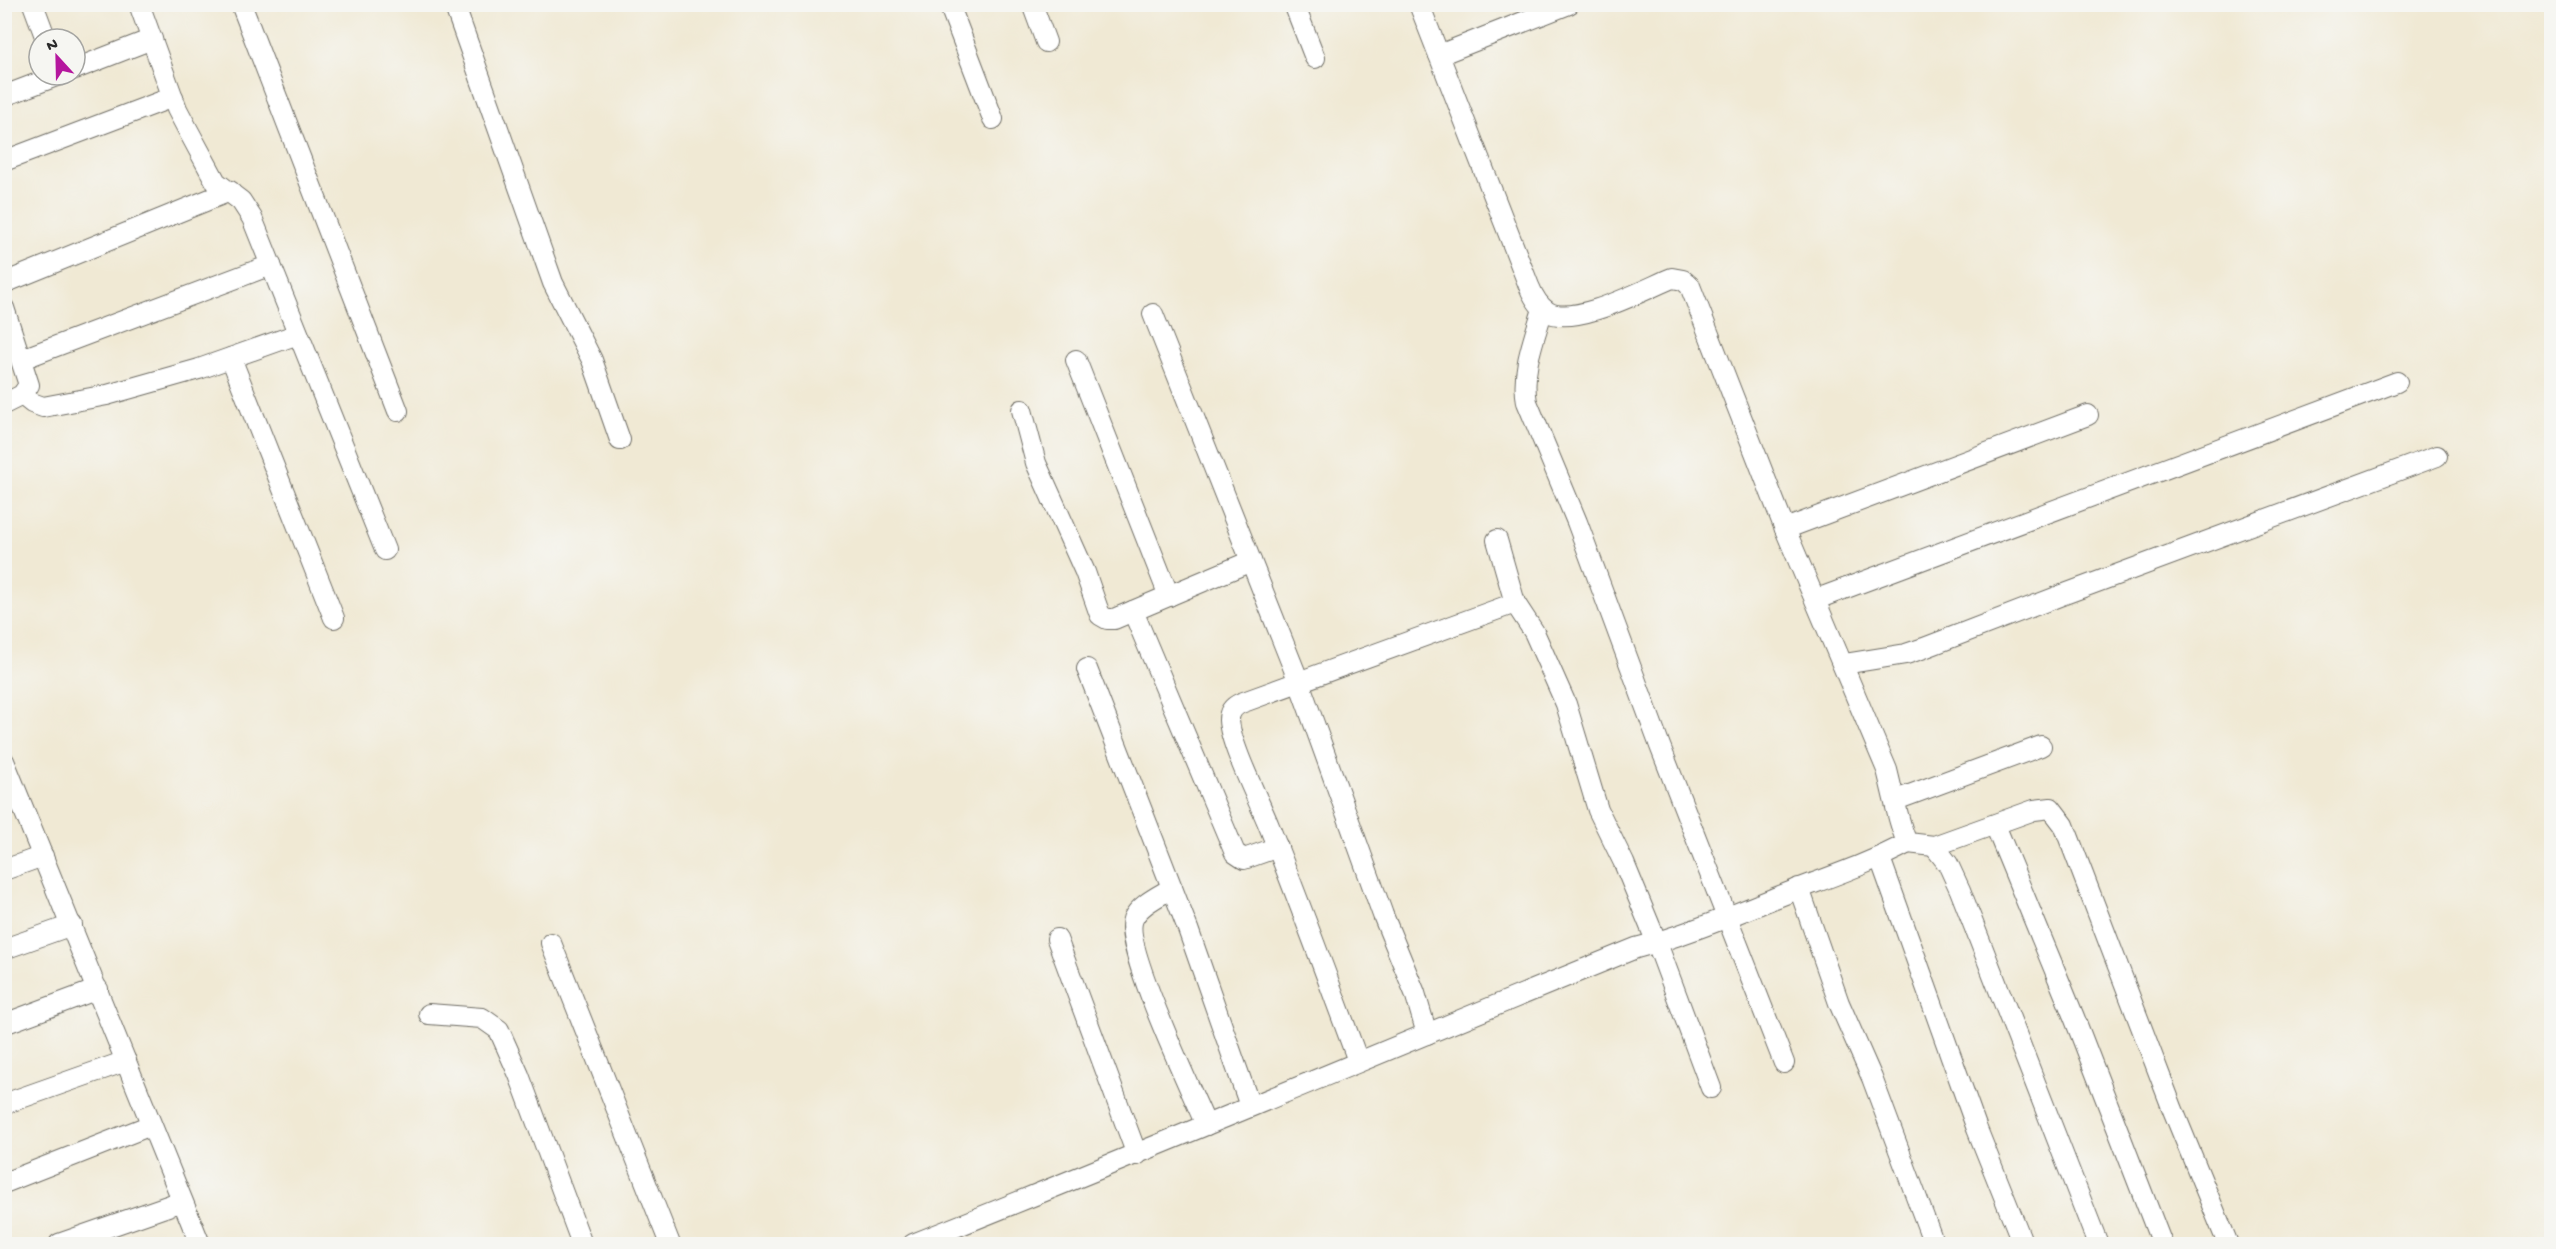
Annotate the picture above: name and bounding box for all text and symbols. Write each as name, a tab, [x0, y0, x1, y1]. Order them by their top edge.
north arrow	[27, 27, 87, 87]
text: N	[44, 35, 62, 57]

